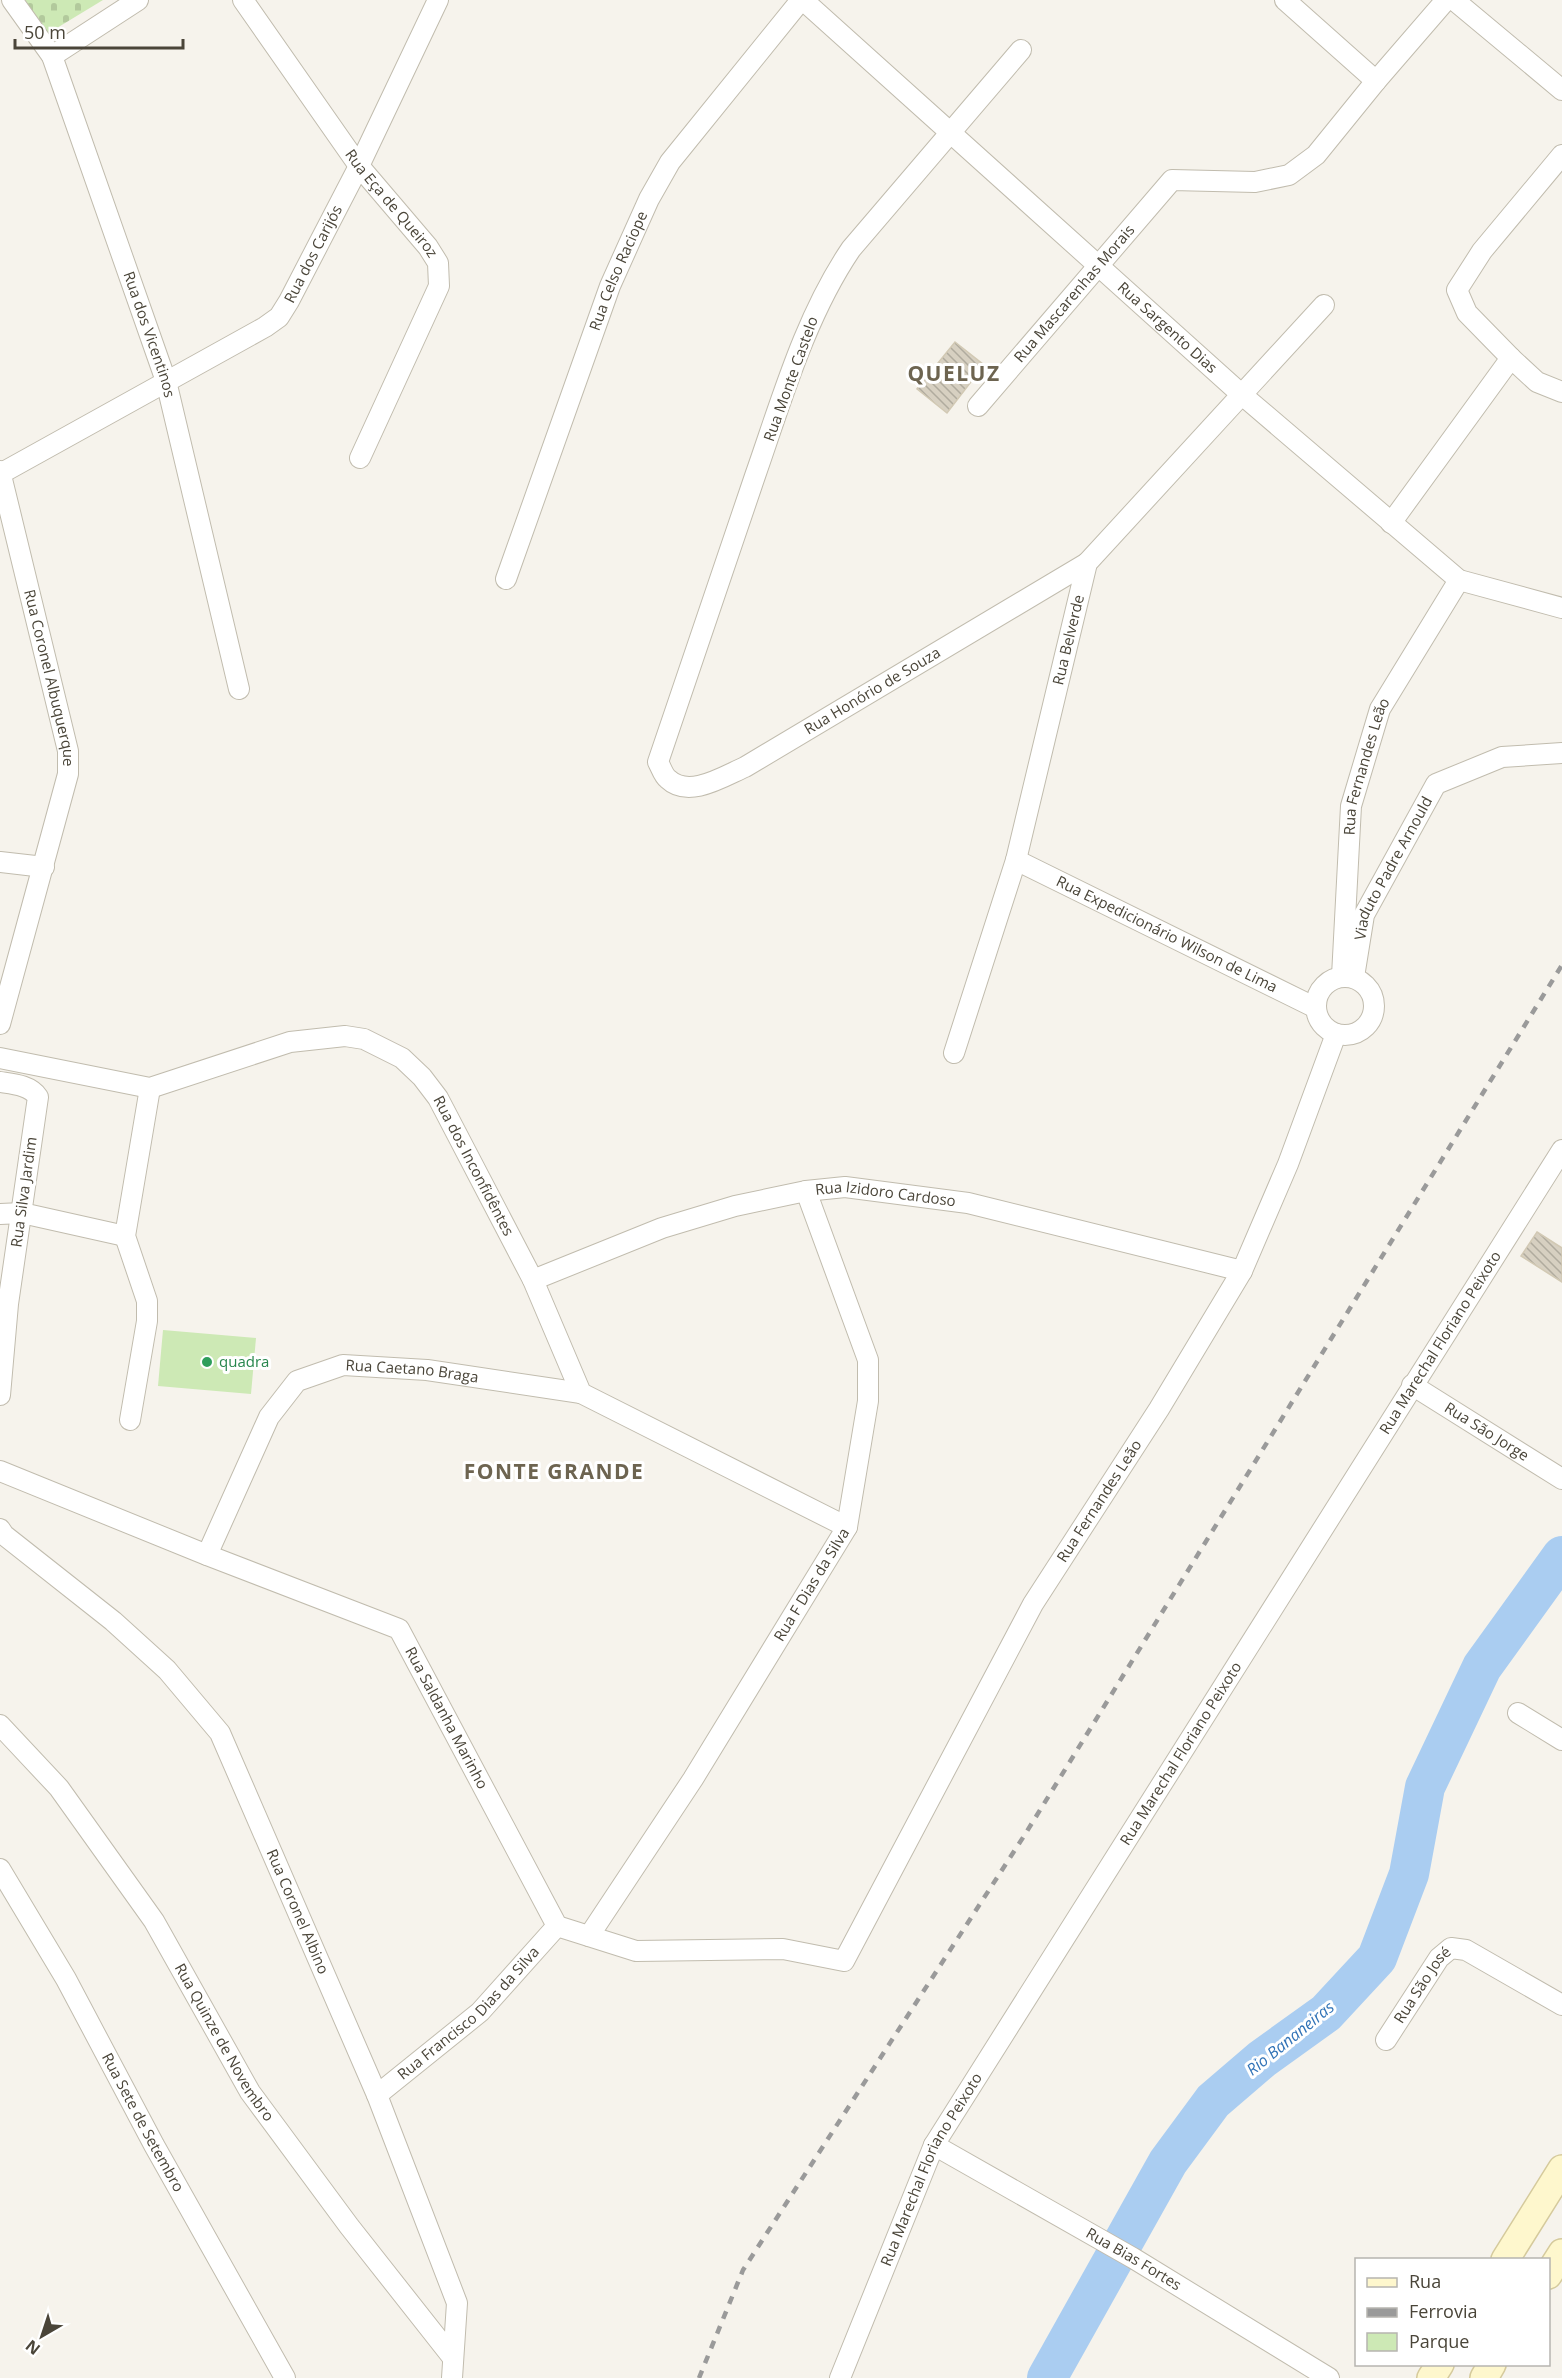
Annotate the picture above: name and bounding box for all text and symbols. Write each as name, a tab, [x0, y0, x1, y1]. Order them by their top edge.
scale bar	[15, 12, 183, 50]
text: 50 m	[24, 20, 66, 44]
street label: Rua Eça de Queiroz	[341, 145, 443, 261]
street label: Rua dos Carijós	[279, 201, 346, 306]
street label: Rua Celso Raciope	[584, 208, 651, 333]
street label: Rua Mascarenhas Morais	[1009, 220, 1138, 366]
street label: Rua dos Vicentinos	[119, 269, 181, 399]
street label: Rua Sargento Dias	[1114, 277, 1222, 377]
street label: Rua Monte Castelo	[758, 313, 822, 444]
district label: QUELUZ	[907, 359, 1001, 387]
street label: Rua Coronel Albuquerque	[20, 587, 79, 766]
street label: Rua Belverde	[1047, 592, 1088, 687]
street label: Rua Honório de Souza	[800, 642, 944, 739]
street label: Rua Fernandes Leão	[1338, 693, 1394, 836]
street label: Viaduto Padre Arnould	[1349, 793, 1436, 941]
street label: Rua Expedicionário Wilson de Lima	[1053, 870, 1281, 996]
street label: Rua dos Inconfidêntes	[430, 1092, 519, 1239]
street label: Rua Silva Jardim	[5, 1135, 41, 1248]
street label: Rua Izidoro Cardoso	[814, 1176, 957, 1210]
street label: Rua Marechal Floriano Peixoto	[1374, 1247, 1505, 1438]
place label: quadra	[219, 1351, 269, 1371]
street label: Rua Caetano Braga	[345, 1354, 480, 1387]
marker: quadra	[200, 1355, 214, 1369]
street label: Rua São Jorge	[1441, 1397, 1533, 1465]
street label: Rua Fernandes Leão	[1052, 1435, 1146, 1566]
district label: FONTE GRANDE	[464, 1457, 644, 1485]
street label: Rua F Dias da Silva	[769, 1524, 853, 1645]
street label: Rua Saldanha Marinho	[401, 1643, 493, 1792]
street label: Rua Marechal Floriano Peixoto	[1115, 1658, 1245, 1849]
street label: Rua Coronel Albino	[263, 1846, 334, 1977]
street label: Rua São José	[1388, 1941, 1455, 2027]
street label: Rua Francisco Dias da Silva	[393, 1942, 543, 2084]
street label: Rua Quinze de Novembro	[171, 1959, 279, 2125]
water label: Rio Bananeiras	[1242, 1996, 1338, 2080]
street label: Rua Sete de Setembro	[98, 2049, 189, 2195]
street label: Rua Marechal Floriano Peixoto	[875, 2069, 986, 2269]
street label: Rua Bias Fortes	[1083, 2222, 1186, 2294]
legend	[1355, 2258, 1550, 2366]
text: Rua	[1409, 2269, 1441, 2293]
text: Ferrovia	[1409, 2299, 1477, 2323]
north arrow	[12, 2306, 72, 2366]
text: Parque	[1409, 2329, 1469, 2353]
text: N	[21, 2335, 45, 2360]

